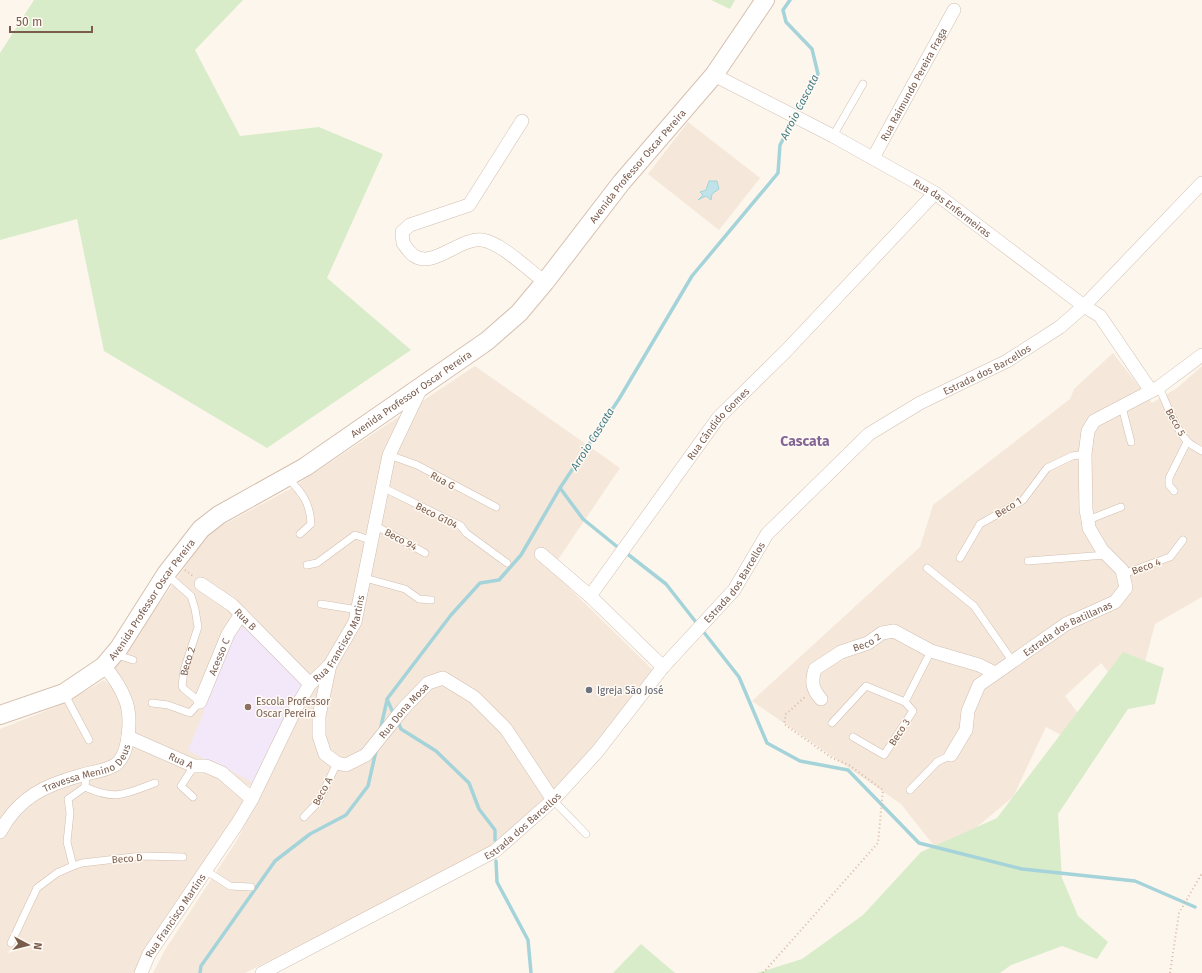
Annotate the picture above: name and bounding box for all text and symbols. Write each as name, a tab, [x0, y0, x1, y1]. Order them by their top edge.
scale bar	[10, 8, 92, 34]
text: 50 m	[16, 15, 42, 29]
street label: Rua Raimundo Pereira Fraga	[878, 26, 950, 144]
water label: Arroio Cascata	[777, 73, 821, 143]
street label: Avenida Professor Oscar Pereira	[587, 107, 689, 226]
street label: Rua das Enfermeiras	[911, 177, 993, 240]
street label: Estrada dos Barcellos	[941, 342, 1034, 398]
street label: Avenida Professor Oscar Pereira	[349, 349, 474, 441]
street label: Rua Cândido Gomes	[685, 385, 753, 462]
water label: Arroio Cascata	[567, 406, 617, 474]
street label: Beco 5	[1163, 407, 1188, 438]
district label: Cascata	[780, 433, 830, 450]
street label: Rua G	[428, 469, 457, 492]
street label: Beco 1	[993, 495, 1024, 521]
street label: Beco G104	[413, 500, 460, 532]
street label: Beco 94	[382, 526, 419, 554]
street label: Avenida Professor Oscar Pereira	[107, 537, 198, 663]
street label: Estrada dos Barcellos	[702, 540, 768, 626]
street label: Beco 4	[1130, 556, 1163, 578]
street label: Rua Francisco Martins	[311, 594, 367, 685]
street label: Estrada dos Batillanas	[1021, 599, 1115, 659]
street label: Rua B	[232, 606, 258, 633]
street label: Beco 2	[851, 631, 883, 655]
street label: Acesso C	[207, 636, 233, 677]
street label: Beco 2	[178, 646, 198, 676]
street label: Rua Dona Mosa	[377, 681, 432, 741]
marker: Igreja São José	[584, 685, 594, 695]
place label: Igreja São José	[597, 685, 663, 697]
place label: Escola Professor Oscar Pereira	[256, 696, 330, 720]
marker: Escola Professor Oscar Pereira	[243, 702, 253, 712]
street label: Beco 3	[887, 717, 913, 748]
street label: Travessa Menino Deus	[41, 743, 133, 795]
street label: Rua A	[167, 751, 195, 772]
street label: Beco A	[310, 775, 335, 808]
street label: Estrada dos Barcellos	[482, 790, 564, 863]
street label: Beco D	[111, 852, 143, 866]
street label: Rua Francisco Martins	[143, 872, 209, 960]
north arrow	[8, 925, 48, 965]
text: N	[31, 942, 44, 951]

